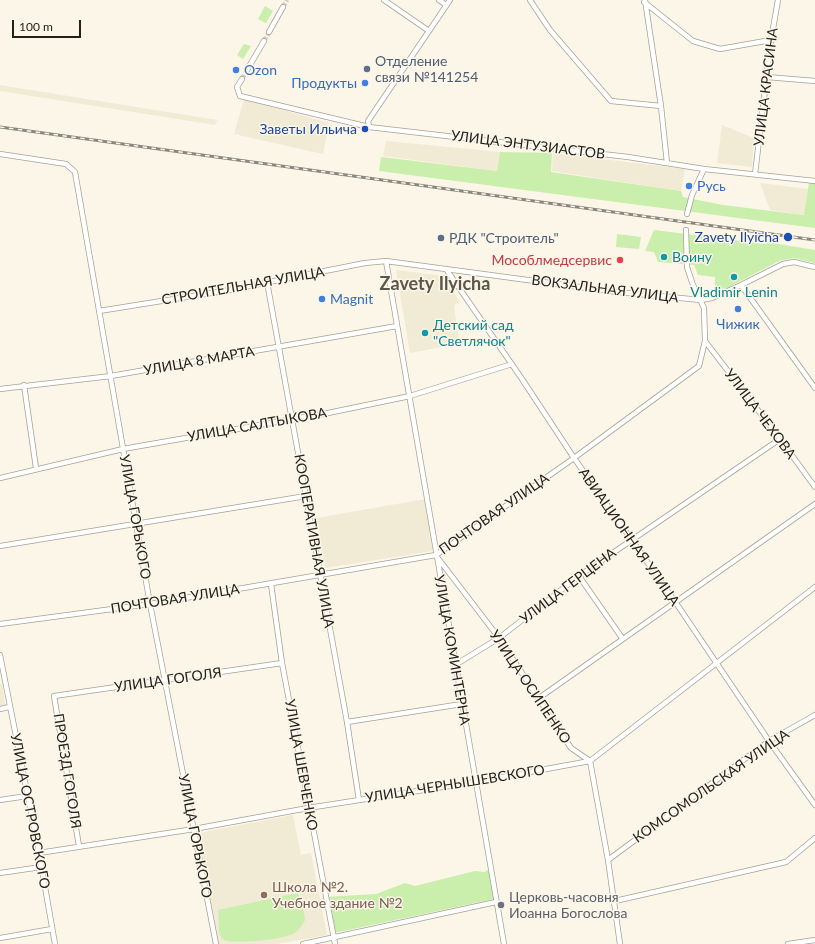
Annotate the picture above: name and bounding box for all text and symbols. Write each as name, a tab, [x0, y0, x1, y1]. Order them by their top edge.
scale bar	[14, 12, 83, 38]
text: 100 m	[19, 19, 53, 34]
street label: УЛИЦА КРАСИНА	[750, 27, 782, 147]
place label: Отделение связи №141254	[375, 53, 478, 86]
place label: Ozon	[244, 62, 277, 78]
marker: Отделение связи №141254	[362, 64, 372, 74]
marker: Ozon	[231, 65, 241, 75]
place label: Продукты	[291, 75, 357, 91]
marker: Продукты	[360, 78, 370, 88]
place label: Заветы Ильича	[259, 121, 357, 137]
marker: Заветы Ильича	[360, 124, 370, 134]
street label: УЛИЦА ЭНТУЗИАСТОВ	[450, 127, 606, 163]
place label: Русь	[697, 178, 726, 194]
marker: Русь	[684, 181, 694, 191]
place label: Zavety Ilyicha	[694, 229, 779, 245]
place label: РДК "Строитель"	[449, 230, 559, 246]
marker: Zavety Ilyicha	[782, 231, 794, 243]
marker: РДК "Строитель"	[436, 233, 446, 243]
place label: Воину	[672, 249, 712, 265]
place label: Мособлмедсервис	[491, 252, 612, 268]
marker: Воину	[659, 252, 669, 262]
marker: Мособлмедсервис	[615, 255, 625, 265]
street label: СТРОИТЕЛЬНАЯ УЛИЦА	[160, 263, 326, 309]
street label: ВОКЗАЛЬНАЯ УЛИЦА	[530, 272, 680, 306]
marker: Vladimir Lenin	[729, 272, 739, 282]
district label: Zavety Ilyicha	[380, 273, 490, 295]
place label: Vladimir Lenin	[690, 284, 778, 300]
place label: Magnit	[330, 291, 373, 307]
marker: Magnit	[317, 294, 327, 304]
marker: Чижик	[733, 304, 743, 314]
place label: Чижик	[716, 316, 760, 332]
place label: Детский сад "Светлячок"	[433, 317, 514, 350]
marker: Детский сад "Светлячок"	[420, 328, 430, 338]
street label: УЛИЦА 8 МАРТА	[142, 343, 256, 379]
street label: УЛИЦА ЧЕХОВА	[721, 366, 799, 462]
street label: УЛИЦА САЛТЫКОВА	[186, 404, 328, 446]
street label: УЛИЦА ГОРЬКОГО	[116, 453, 154, 581]
street label: КООПЕРАТИВНАЯ УЛИЦА	[290, 453, 338, 629]
street label: АВИАЦИОННАЯ УЛИЦА	[575, 465, 683, 609]
street label: ПОЧТОВАЯ УЛИЦА	[436, 470, 552, 558]
street label: УЛИЦА ГЕРЦЕНА	[517, 544, 619, 628]
street label: УЛИЦА КОМИНТЕРНА	[431, 574, 473, 726]
street label: ПОЧТОВАЯ УЛИЦА	[109, 581, 241, 617]
street label: УЛИЦА ОСИПЕНКО	[486, 627, 574, 747]
street label: УЛИЦА ГОГОЛЯ	[113, 664, 223, 696]
street label: УЛИЦА ШЕВЧЕНКО	[281, 698, 321, 832]
street label: ПРОЕЗД ГОГОЛЯ	[50, 712, 84, 830]
street label: КОМСОМОЛЬСКАЯ УЛИЦА	[630, 726, 792, 846]
street label: УЛИЦА ОСТРОВСКОГО	[7, 732, 53, 890]
street label: УЛИЦА ЧЕРНЫШЕВСКОГО	[364, 761, 546, 807]
street label: УЛИЦА ГОРЬКОГО	[175, 772, 215, 900]
place label: Школа №2. Учебное здание №2	[272, 879, 403, 912]
place label: Церковь-часовня Иоанна Богослова	[509, 889, 627, 922]
marker: Школа №2. Учебное здание №2	[259, 890, 269, 900]
marker: Церковь-часовня Иоанна Богослова	[496, 900, 506, 910]

